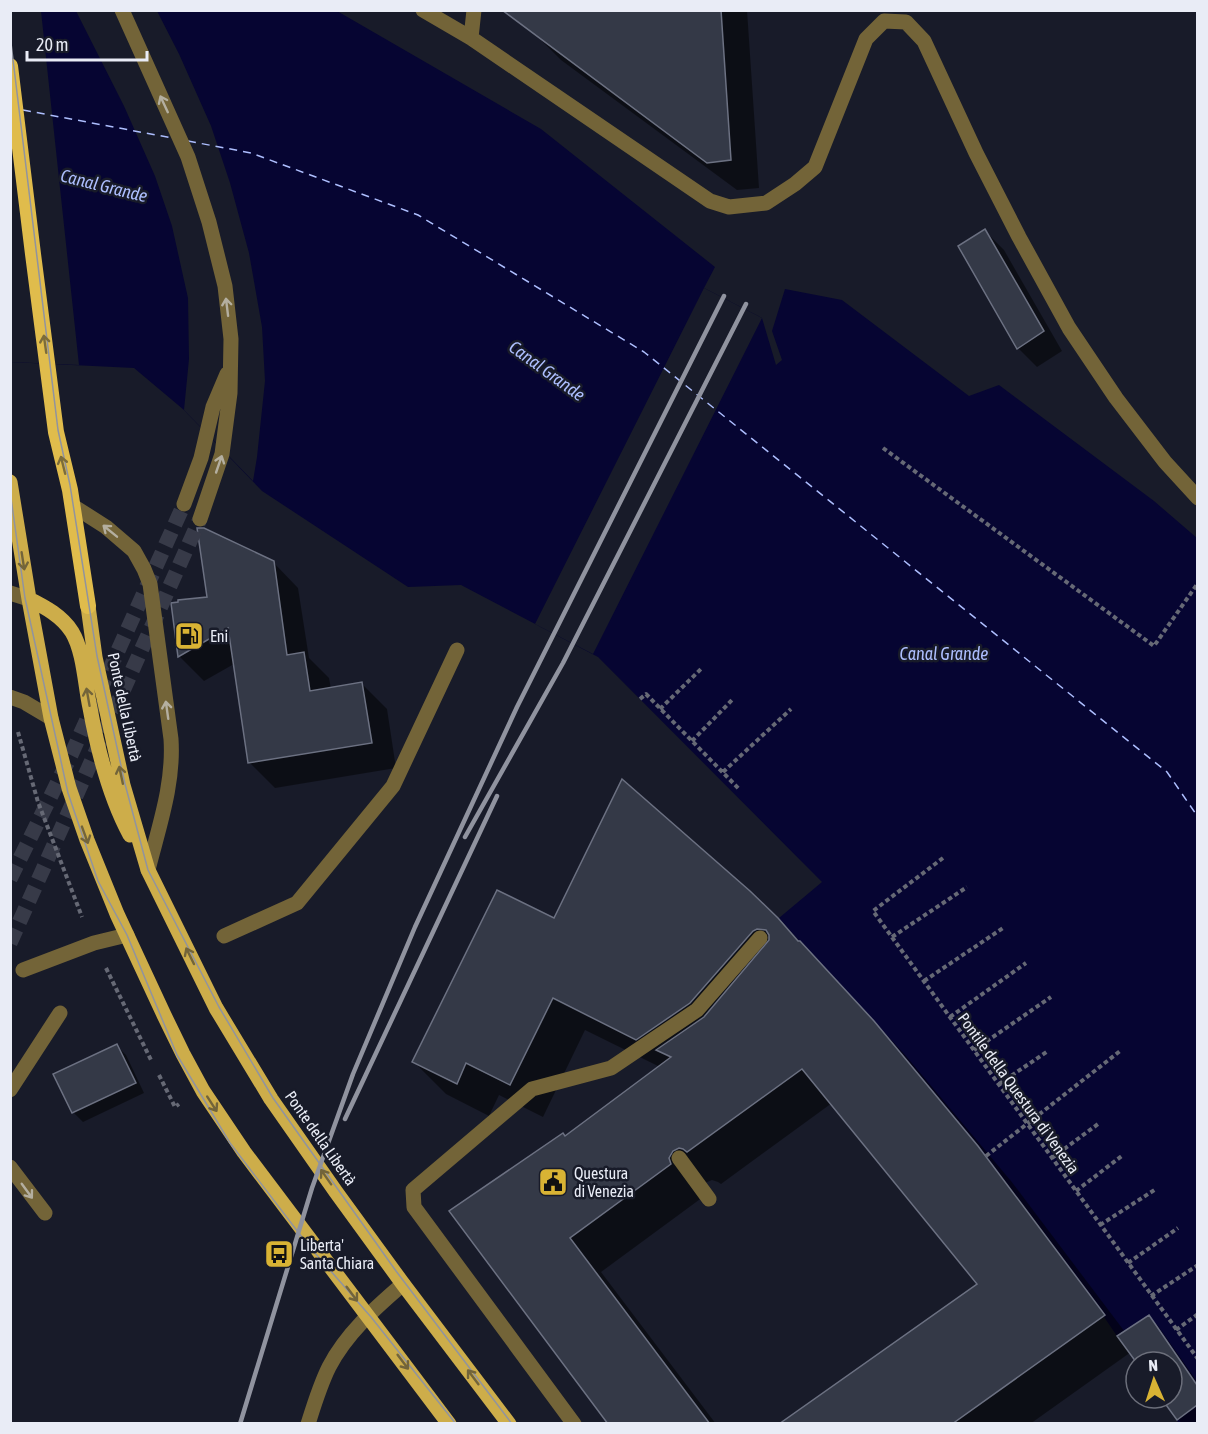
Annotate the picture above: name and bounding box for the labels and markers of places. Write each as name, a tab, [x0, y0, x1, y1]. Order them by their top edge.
fuel station icon: Eni	[173, 620, 205, 652]
place label: Eni	[210, 627, 228, 645]
place label: Questura di Venezia	[574, 1164, 634, 1200]
public building icon: Questura di Venezia	[537, 1166, 569, 1198]
place label: Liberta' Santa Chiara	[300, 1236, 374, 1272]
bus stop icon: Liberta' Santa Chiara	[263, 1238, 295, 1270]

